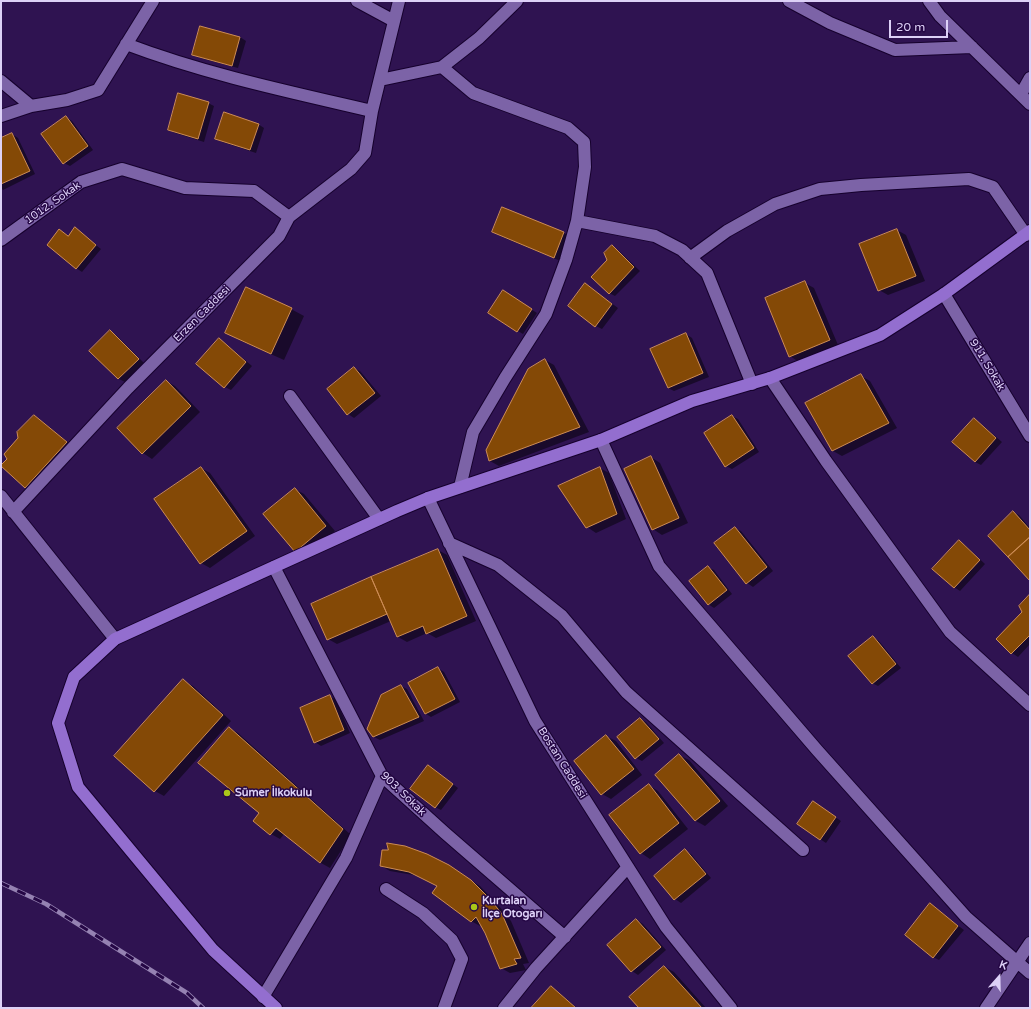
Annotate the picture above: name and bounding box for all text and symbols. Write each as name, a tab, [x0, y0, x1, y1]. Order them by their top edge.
scale bar	[891, 12, 950, 38]
text: 20 m	[896, 20, 925, 34]
street label: 1012. Sokak	[23, 179, 83, 227]
street label: Erzen Caddesi	[171, 283, 233, 345]
street label: 911. Sokak	[966, 337, 1008, 393]
street label: Bostan Caddesi	[535, 725, 589, 801]
street label: 903. Sokak	[378, 769, 428, 819]
place label: Sümer İlkokulu	[235, 786, 312, 800]
marker: Sümer İlkokulu	[222, 788, 232, 798]
place label: Kurtalan İlçe Otogarı	[482, 894, 542, 920]
marker: Kurtalan İlçe Otogarı	[469, 902, 479, 912]
north arrow	[979, 957, 1019, 997]
text: K	[998, 958, 1009, 973]

